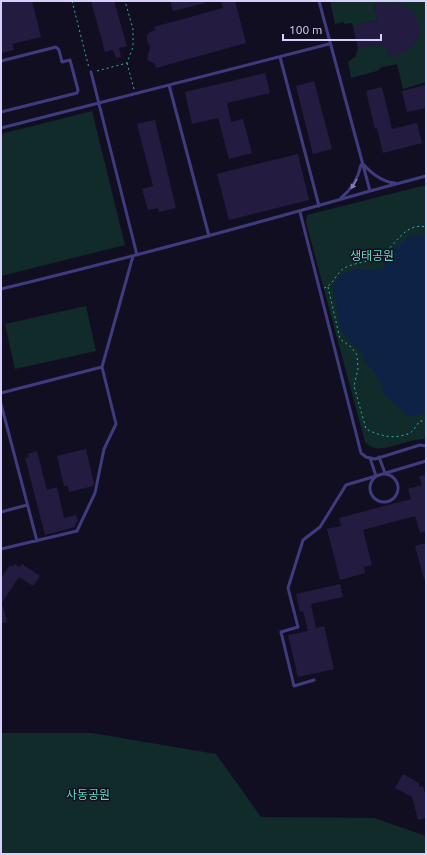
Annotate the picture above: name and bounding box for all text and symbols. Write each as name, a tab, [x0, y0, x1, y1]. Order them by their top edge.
scale bar	[283, 16, 381, 42]
text: 100 m	[289, 23, 322, 36]
one-way arrow	[350, 178, 357, 190]
park label: 생태공원	[350, 249, 394, 262]
park label: 사동공원	[66, 788, 110, 801]

